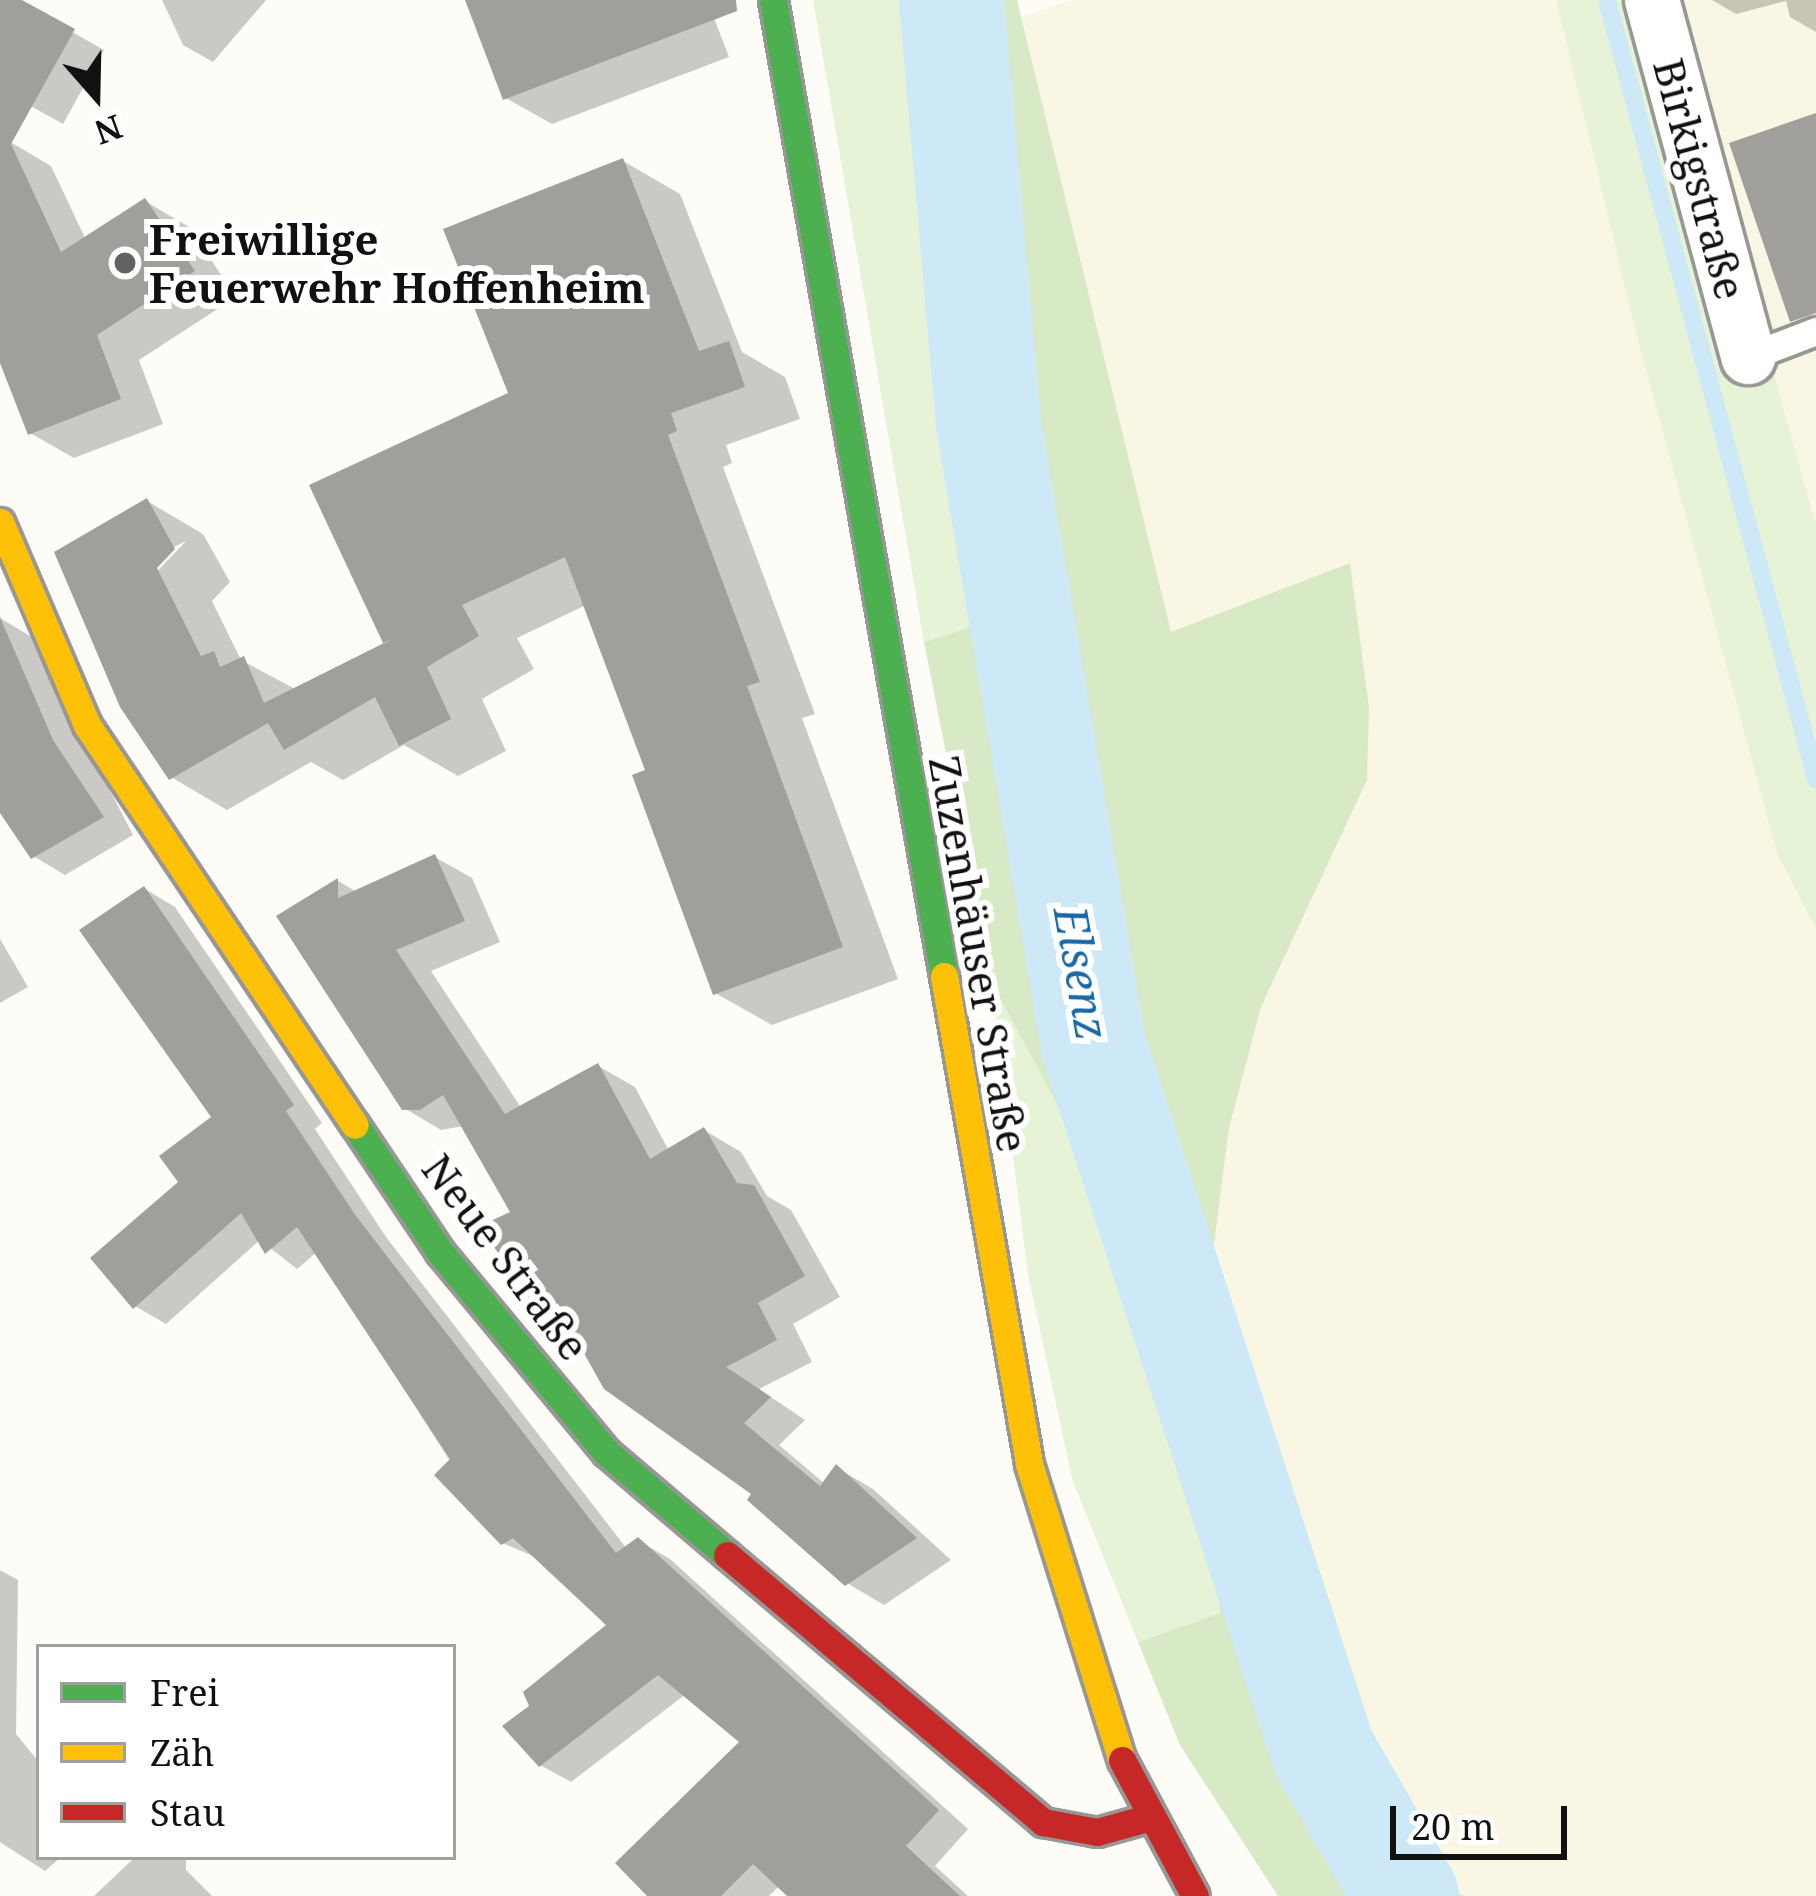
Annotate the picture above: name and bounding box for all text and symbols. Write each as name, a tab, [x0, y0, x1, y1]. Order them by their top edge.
north arrow	[36, 36, 156, 156]
street label: Birkigstraße	[1644, 53, 1756, 305]
text: N	[89, 105, 128, 156]
place label: Freiwillige Feuerwehr Hoffenheim	[149, 214, 645, 312]
marker: Freiwillige Feuerwehr Hoffenheim	[112, 250, 138, 276]
street label: Zuzenhäuser Straße	[919, 752, 1039, 1156]
water label: Elsenz	[1044, 902, 1120, 1044]
street label: Neue Straße	[412, 1144, 600, 1370]
legend	[36, 1644, 456, 1860]
text: Frei	[150, 1668, 219, 1717]
text: Zäh	[150, 1728, 214, 1777]
scale bar	[1396, 1782, 1573, 1856]
text: Stau	[150, 1788, 225, 1837]
text: 20 m	[1411, 1802, 1495, 1851]

